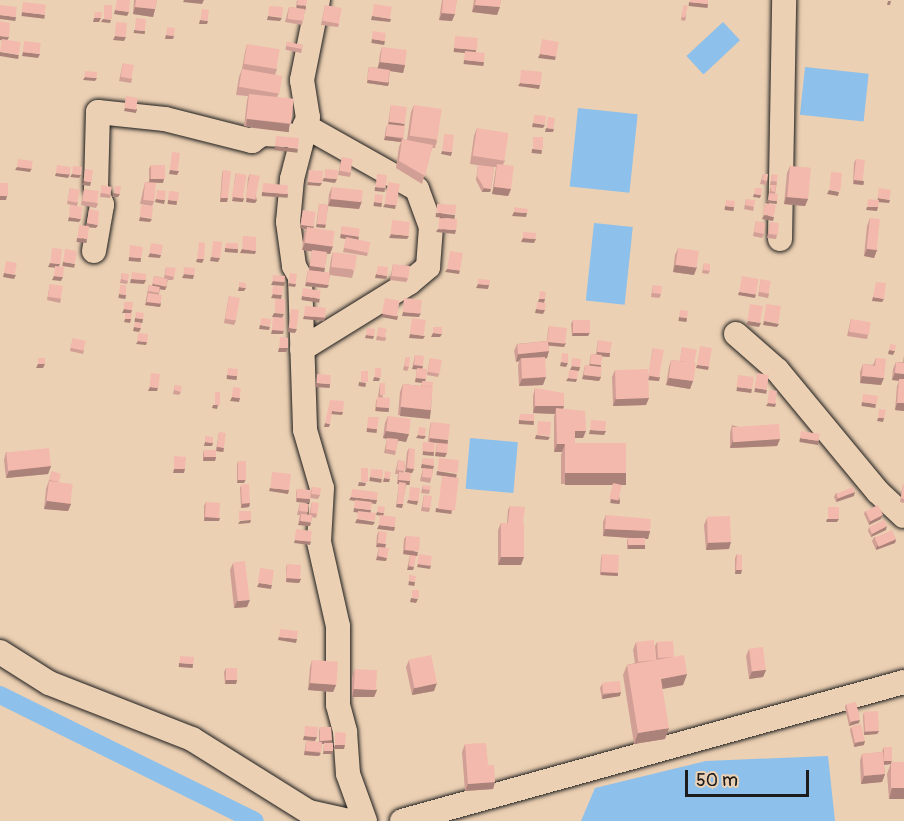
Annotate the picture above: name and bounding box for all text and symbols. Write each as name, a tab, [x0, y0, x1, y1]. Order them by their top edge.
scale bar	[688, 758, 812, 796]
text: 50 m	[696, 769, 738, 792]

